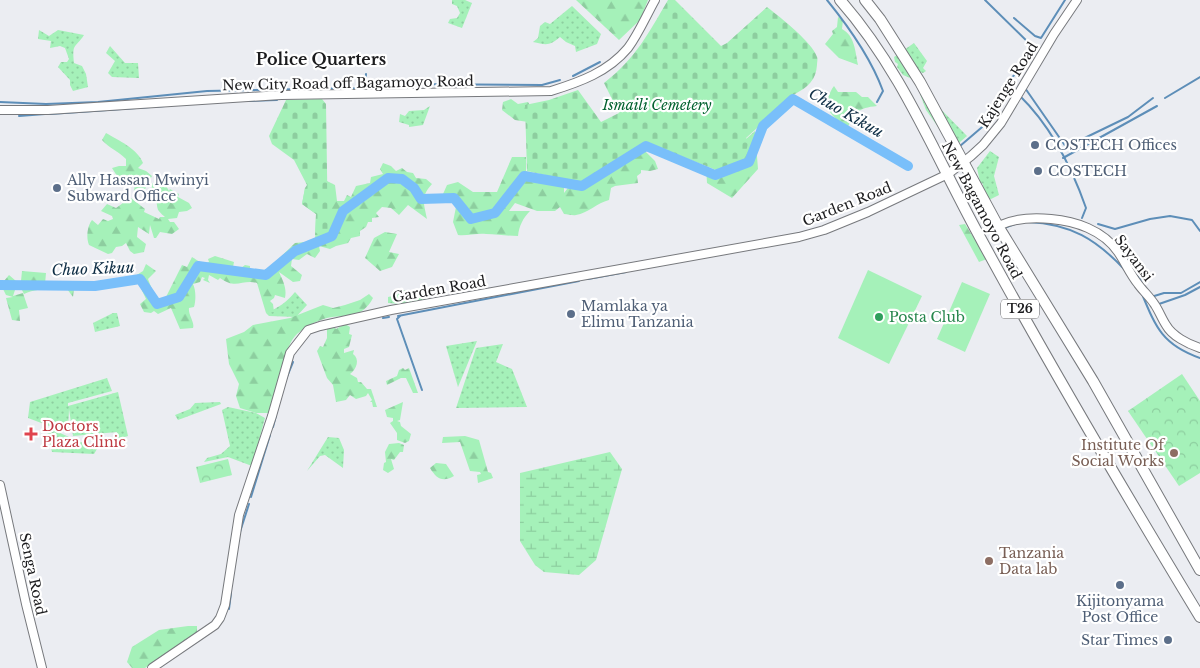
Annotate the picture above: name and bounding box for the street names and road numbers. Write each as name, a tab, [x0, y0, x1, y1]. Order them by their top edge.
street label: Kajenge Road	[974, 38, 1042, 131]
street label: New City Road off Bagamoyo Road	[222, 72, 475, 94]
street label: New Bagamoyo Road	[938, 138, 1026, 282]
street label: Garden Road	[800, 178, 895, 230]
street label: Sayansi	[1111, 231, 1158, 285]
street label: Garden Road	[391, 272, 488, 306]
road number: T26	[1001, 300, 1039, 318]
street label: Senga Road	[15, 531, 51, 617]

